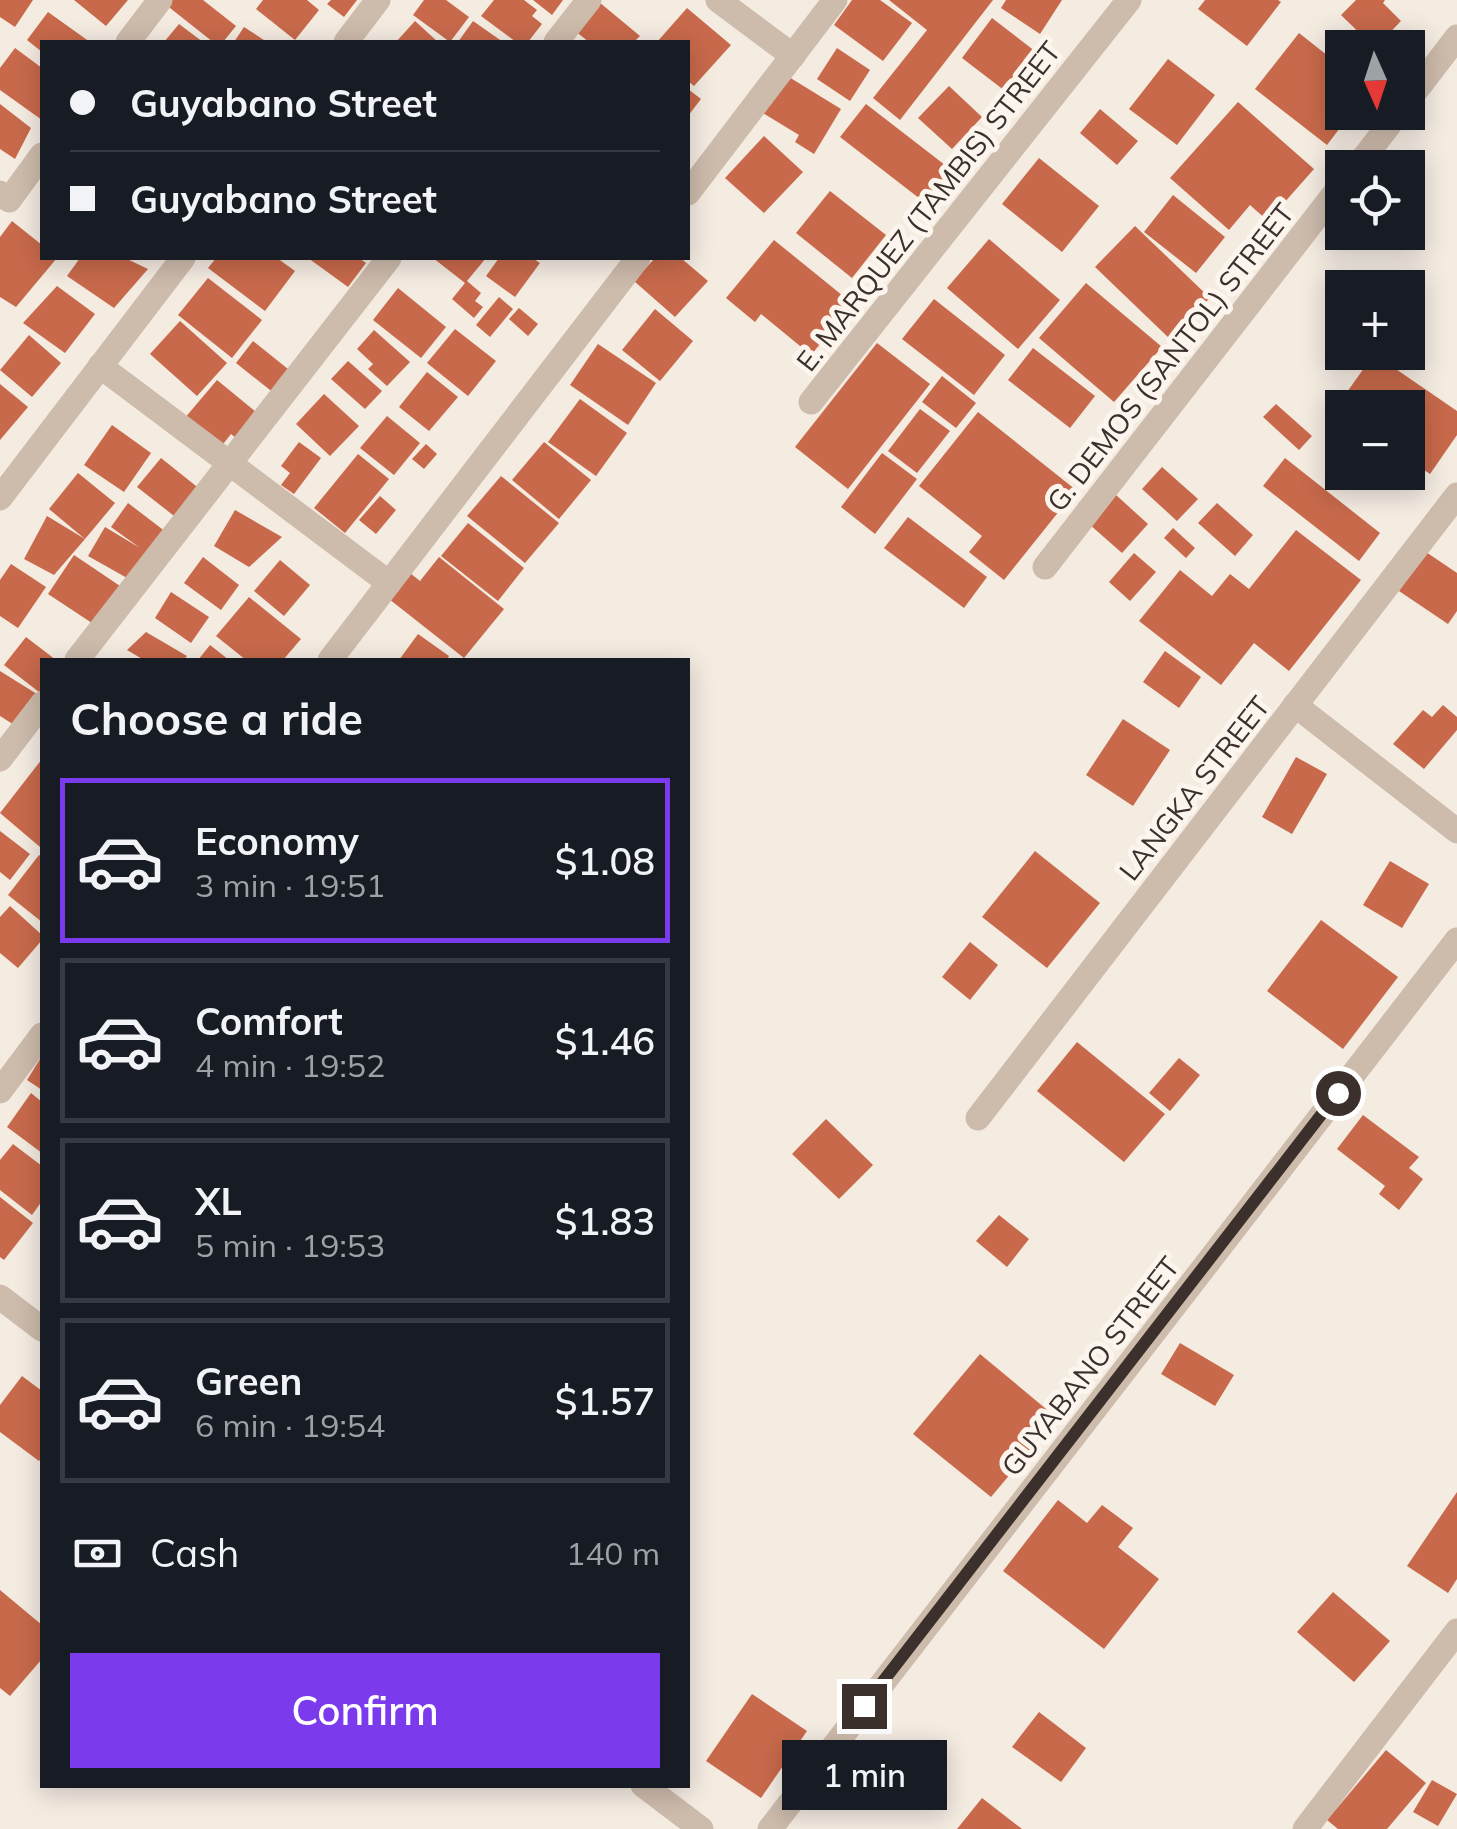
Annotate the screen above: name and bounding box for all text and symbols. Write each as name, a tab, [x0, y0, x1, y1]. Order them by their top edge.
north arrow	[1325, 30, 1425, 130]
map controls	[1325, 30, 1425, 490]
street label: E. MARQUEZ (TAMBIS) STREET	[788, 34, 1068, 378]
text: Guyabano Street	[130, 79, 437, 127]
button: locate	[1325, 150, 1425, 250]
text: Guyabano Street	[130, 175, 437, 223]
street label: G. DEMOS (SANTOL) STREET	[1039, 196, 1301, 518]
button: +	[1325, 270, 1425, 370]
button: −	[1325, 390, 1425, 490]
street label: LANGKA STREET	[1111, 689, 1277, 887]
text: Choose a ride	[70, 690, 363, 746]
icon: car	[75, 816, 165, 906]
text: Economy	[195, 817, 359, 865]
text: $1.08	[555, 837, 655, 885]
text: 3 min · 19:51	[195, 865, 385, 905]
icon: car	[75, 996, 165, 1086]
text: Comfort	[195, 997, 343, 1045]
text: $1.46	[555, 1017, 655, 1065]
text: 4 min · 19:52	[195, 1045, 385, 1085]
route start	[1316, 1071, 1361, 1116]
icon: car	[75, 1176, 165, 1266]
text: XL	[195, 1177, 242, 1225]
text: $1.83	[555, 1197, 655, 1245]
text: 5 min · 19:53	[195, 1225, 385, 1265]
street label: GUYABANO STREET	[993, 1249, 1187, 1483]
icon: car	[75, 1356, 165, 1446]
text: Green	[195, 1357, 302, 1405]
text: $1.57	[555, 1377, 655, 1425]
text: 6 min · 19:54	[195, 1405, 385, 1445]
icon: cash	[70, 1526, 125, 1581]
text: Cash	[150, 1529, 239, 1577]
text: 140 m	[566, 1533, 660, 1573]
button: Confirm	[70, 1653, 660, 1768]
route end	[842, 1684, 887, 1729]
callout: 1 min	[782, 1741, 946, 1811]
text: 1 min	[823, 1755, 906, 1795]

